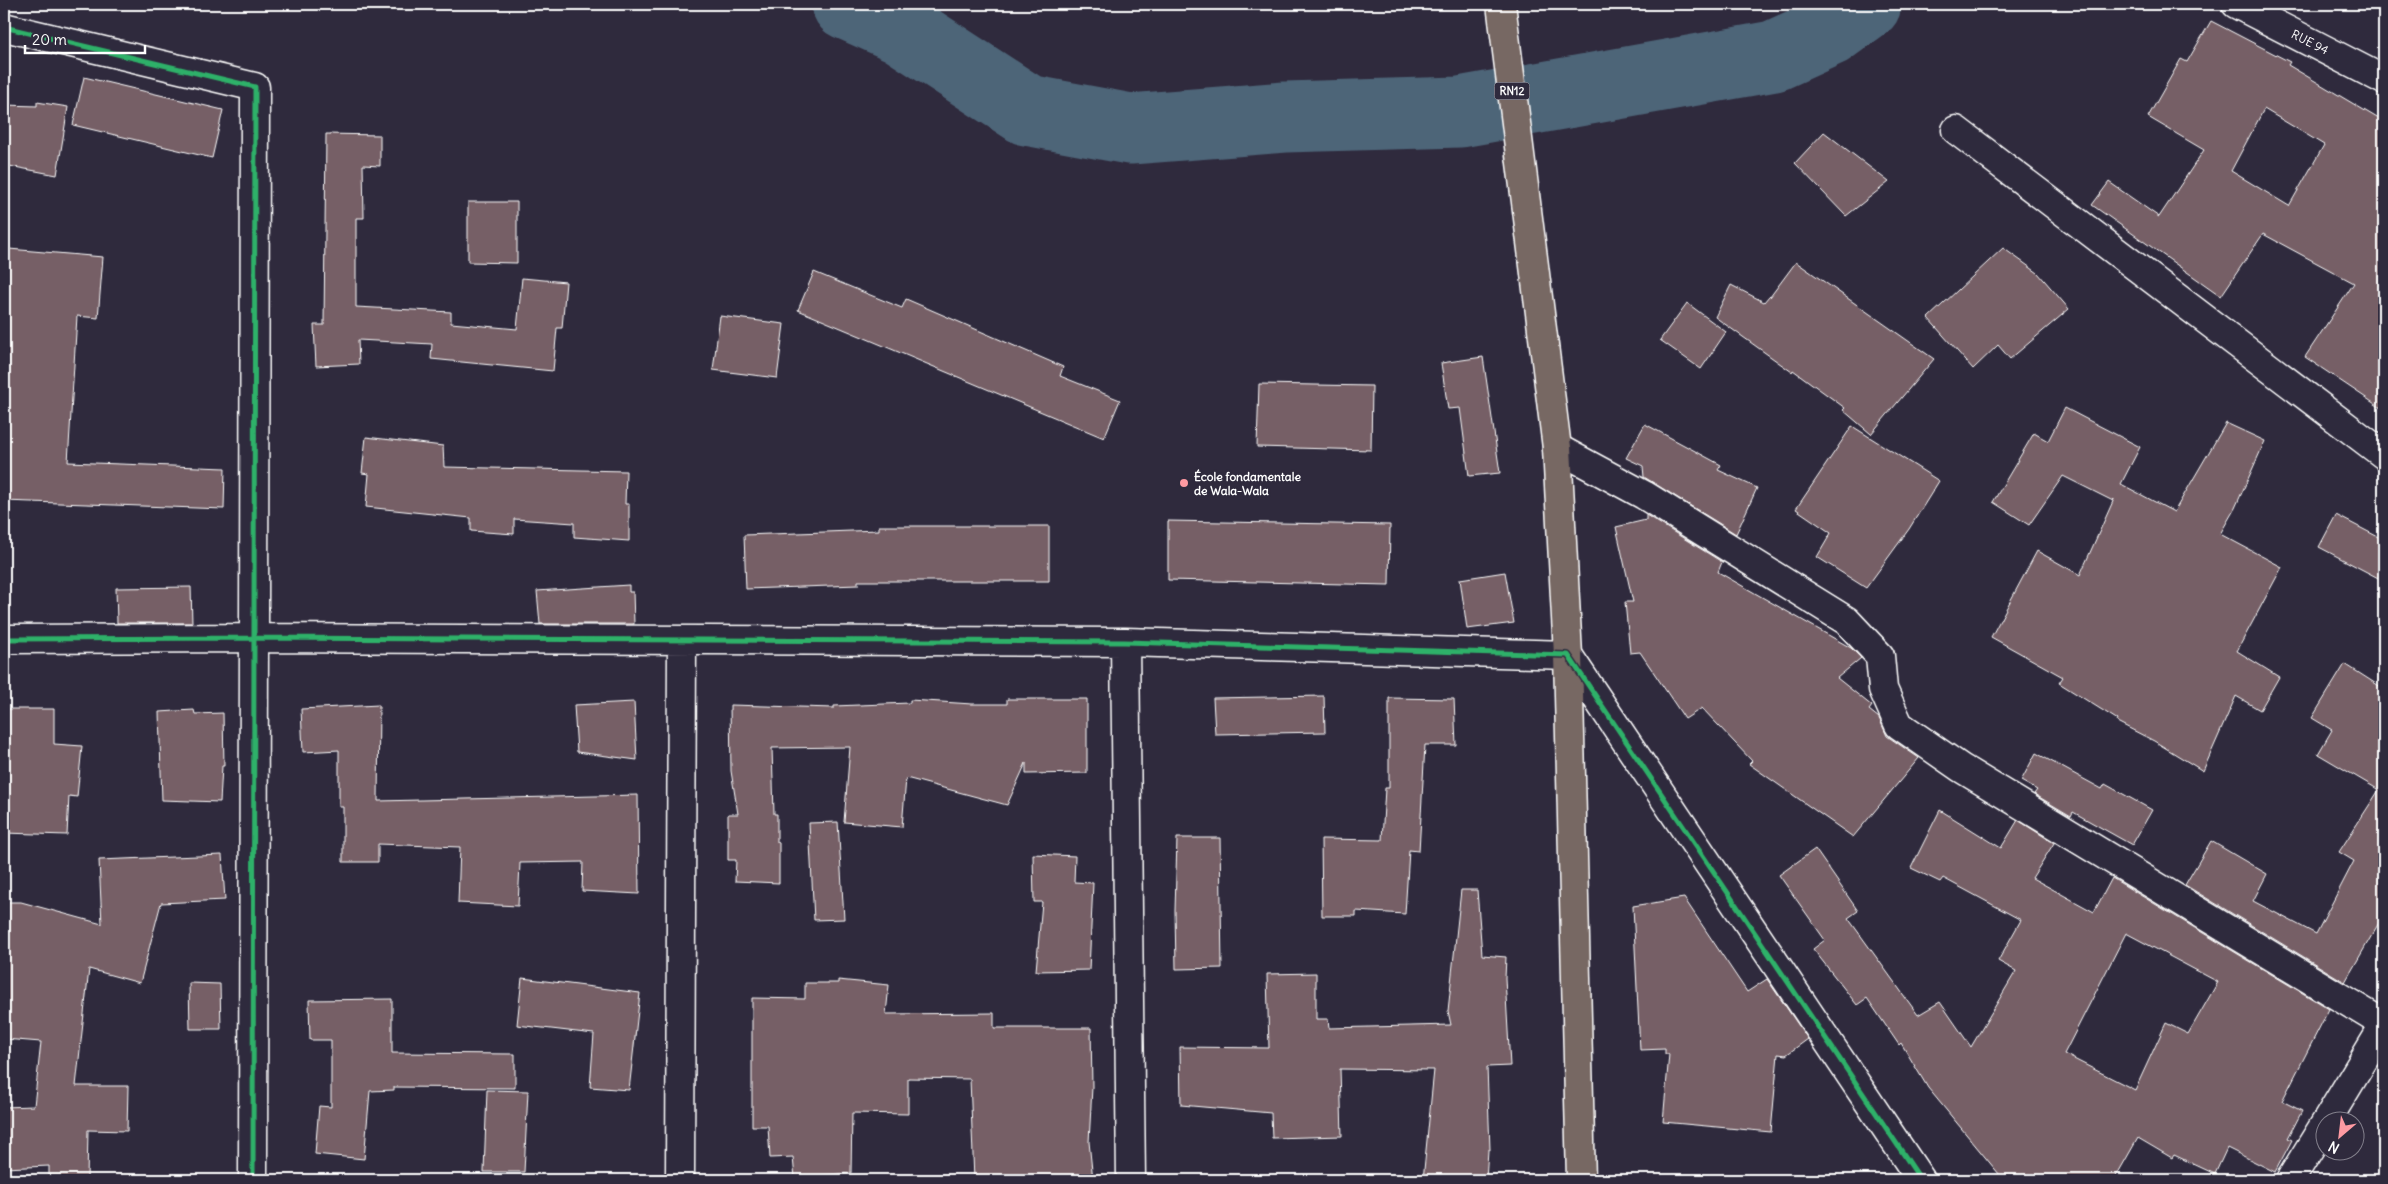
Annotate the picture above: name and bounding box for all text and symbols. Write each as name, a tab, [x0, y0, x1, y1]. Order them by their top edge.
scale bar	[25, 22, 145, 54]
street label: RUE 94	[2289, 26, 2331, 58]
text: 20 m	[32, 30, 67, 49]
road number: RN12	[1494, 82, 1530, 100]
place label: École fondamentale de Wala-Wala	[1194, 469, 1301, 498]
marker: École fondamentale de Wala-Wala	[1178, 477, 1190, 489]
north arrow	[2316, 1112, 2366, 1162]
text: N	[2325, 1137, 2342, 1158]

